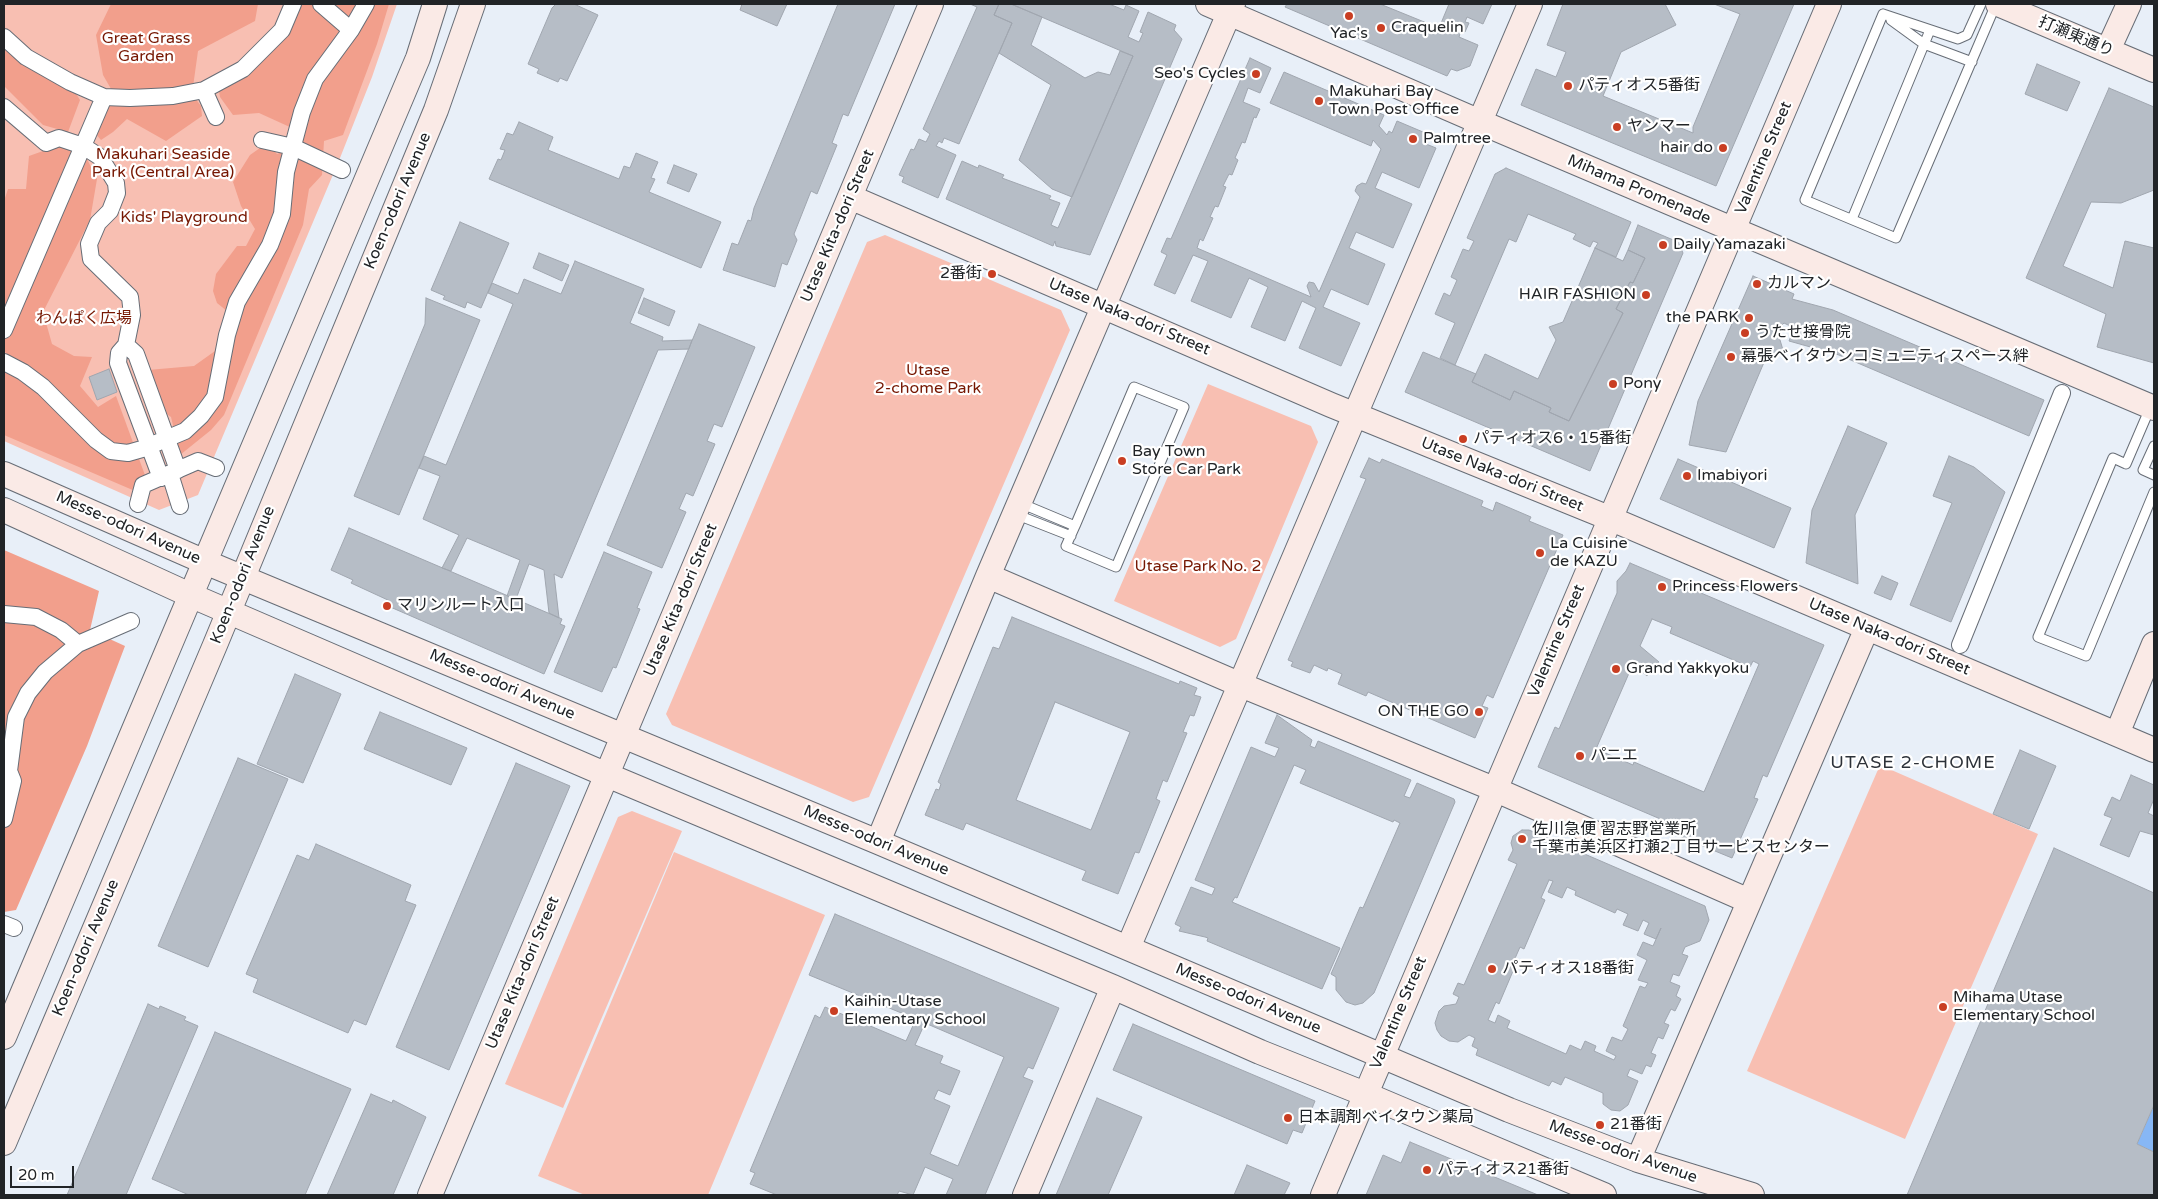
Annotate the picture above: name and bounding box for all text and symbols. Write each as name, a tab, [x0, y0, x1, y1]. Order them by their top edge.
marker: Yac's	[1343, 10, 1355, 22]
street label: 打瀬東通り	[2035, 13, 2117, 61]
place label: Craquelin	[1391, 18, 1464, 38]
marker: Craquelin	[1375, 22, 1387, 34]
place label: Yac's	[1330, 24, 1368, 44]
park label: Great Grass Garden	[102, 29, 190, 67]
place label: Seo's Cycles	[1154, 64, 1246, 84]
marker: Seo's Cycles	[1250, 68, 1262, 80]
place label: パティオス5番街	[1578, 76, 1700, 96]
marker: パティオス5番街	[1562, 80, 1574, 92]
place label: Makuhari Bay Town Post Office	[1329, 82, 1459, 120]
marker: Makuhari Bay Town Post Office	[1313, 95, 1325, 107]
street label: Valentine Street	[1732, 99, 1796, 217]
place label: ヤンマー	[1627, 117, 1691, 137]
marker: ヤンマー	[1611, 121, 1623, 133]
place label: Palmtree	[1423, 129, 1491, 149]
street label: Koen-odori Avenue	[360, 130, 436, 272]
marker: Palmtree	[1407, 133, 1419, 145]
place label: hair do	[1660, 138, 1713, 158]
marker: hair do	[1717, 142, 1729, 154]
park label: Makuhari Seaside Park (Central Area)	[92, 145, 234, 183]
street label: Utase Kita-dori Street	[797, 147, 879, 305]
street label: Mihama Promenade	[1564, 151, 1714, 229]
park label: Kids' Playground	[120, 208, 248, 228]
place label: Daily Yamazaki	[1673, 235, 1786, 255]
marker: Daily Yamazaki	[1657, 239, 1669, 251]
place label: 2番街	[940, 264, 982, 284]
marker: 2番街	[986, 268, 998, 280]
street label: Utase Naka-dori Street	[1045, 274, 1213, 360]
place label: カルマン	[1767, 274, 1831, 294]
marker: カルマン	[1751, 278, 1763, 290]
place label: HAIR FASHION	[1519, 285, 1636, 305]
marker: HAIR FASHION	[1640, 289, 1652, 301]
place label: the PARK	[1666, 308, 1739, 328]
park label: わんぱく広場	[36, 309, 132, 329]
marker: the PARK	[1743, 312, 1755, 324]
place label: うたせ接骨院	[1755, 323, 1851, 343]
marker: うたせ接骨院	[1739, 327, 1751, 339]
place label: 幕張ベイタウンコミュニティスペース絆	[1741, 347, 2029, 367]
marker: 幕張ベイタウンコミュニティスペース絆	[1725, 351, 1737, 363]
park label: Utase 2-chome Park	[875, 361, 981, 399]
place label: Pony	[1623, 374, 1661, 394]
marker: Pony	[1607, 378, 1619, 390]
place label: パティオス6・15番街	[1473, 429, 1631, 449]
marker: パティオス6・15番街	[1457, 433, 1469, 445]
street label: Utase Naka-dori Street	[1418, 434, 1586, 516]
place label: Bay Town Store Car Park	[1132, 442, 1241, 480]
marker: Bay Town Store Car Park	[1116, 455, 1128, 467]
place label: Imabiyori	[1697, 466, 1767, 486]
marker: Imabiyori	[1681, 470, 1693, 482]
street label: Messe-odori Avenue	[53, 487, 203, 569]
street label: Koen-odori Avenue	[207, 503, 279, 647]
street label: Utase Kita-dori Street	[640, 521, 722, 679]
place label: La Cuisine de KAZU	[1550, 534, 1628, 572]
marker: La Cuisine de KAZU	[1534, 547, 1546, 559]
park label: Utase Park No. 2	[1135, 557, 1261, 577]
place label: Princess Flowers	[1672, 577, 1798, 597]
marker: Princess Flowers	[1656, 581, 1668, 593]
street label: Valentine Street	[1525, 582, 1589, 700]
street label: Utase Naka-dori Street	[1805, 594, 1973, 680]
place label: マリンルート入口	[397, 596, 525, 616]
marker: マリンルート入口	[381, 600, 393, 612]
street label: Messe-odori Avenue	[426, 646, 578, 724]
place label: Grand Yakkyoku	[1626, 659, 1749, 679]
marker: Grand Yakkyoku	[1610, 663, 1622, 675]
place label: ON THE GO	[1378, 702, 1469, 722]
marker: ON THE GO	[1473, 706, 1485, 718]
place label: パニエ	[1590, 746, 1638, 766]
marker: パニエ	[1574, 750, 1586, 762]
district label: UTASE 2-CHOME	[1829, 752, 1997, 774]
street label: Messe-odori Avenue	[800, 802, 952, 880]
place label: 佐川急便 習志野営業所 千葉市美浜区打瀬2丁目サービスセンター	[1532, 820, 1830, 858]
marker: 佐川急便 習志野営業所 千葉市美浜区打瀬2丁目サービスセンター	[1516, 833, 1528, 845]
street label: Koen-odori Avenue	[48, 877, 124, 1019]
street label: Utase Kita-dori Street	[482, 894, 564, 1052]
street label: Valentine Street	[1367, 954, 1431, 1072]
place label: パティオス18番街	[1502, 959, 1634, 979]
street label: Messe-odori Avenue	[1172, 960, 1324, 1038]
marker: パティオス18番街	[1486, 963, 1498, 975]
place label: Mihama Utase Elementary School	[1953, 988, 2095, 1026]
place label: Kaihin-Utase Elementary School	[844, 992, 986, 1030]
marker: Mihama Utase Elementary School	[1937, 1001, 1949, 1013]
marker: Kaihin-Utase Elementary School	[828, 1005, 840, 1017]
place label: 日本調剤ベイタウン薬局	[1298, 1108, 1474, 1128]
marker: 日本調剤ベイタウン薬局	[1282, 1112, 1294, 1124]
place label: 21番街	[1610, 1115, 1662, 1135]
street label: Messe-odori Avenue	[1546, 1116, 1700, 1188]
marker: 21番街	[1594, 1119, 1606, 1131]
scale bar	[12, 1156, 76, 1188]
place label: パティオス21番街	[1437, 1160, 1569, 1180]
marker: パティオス21番街	[1421, 1164, 1433, 1176]
text: 20 m	[18, 1166, 55, 1184]

